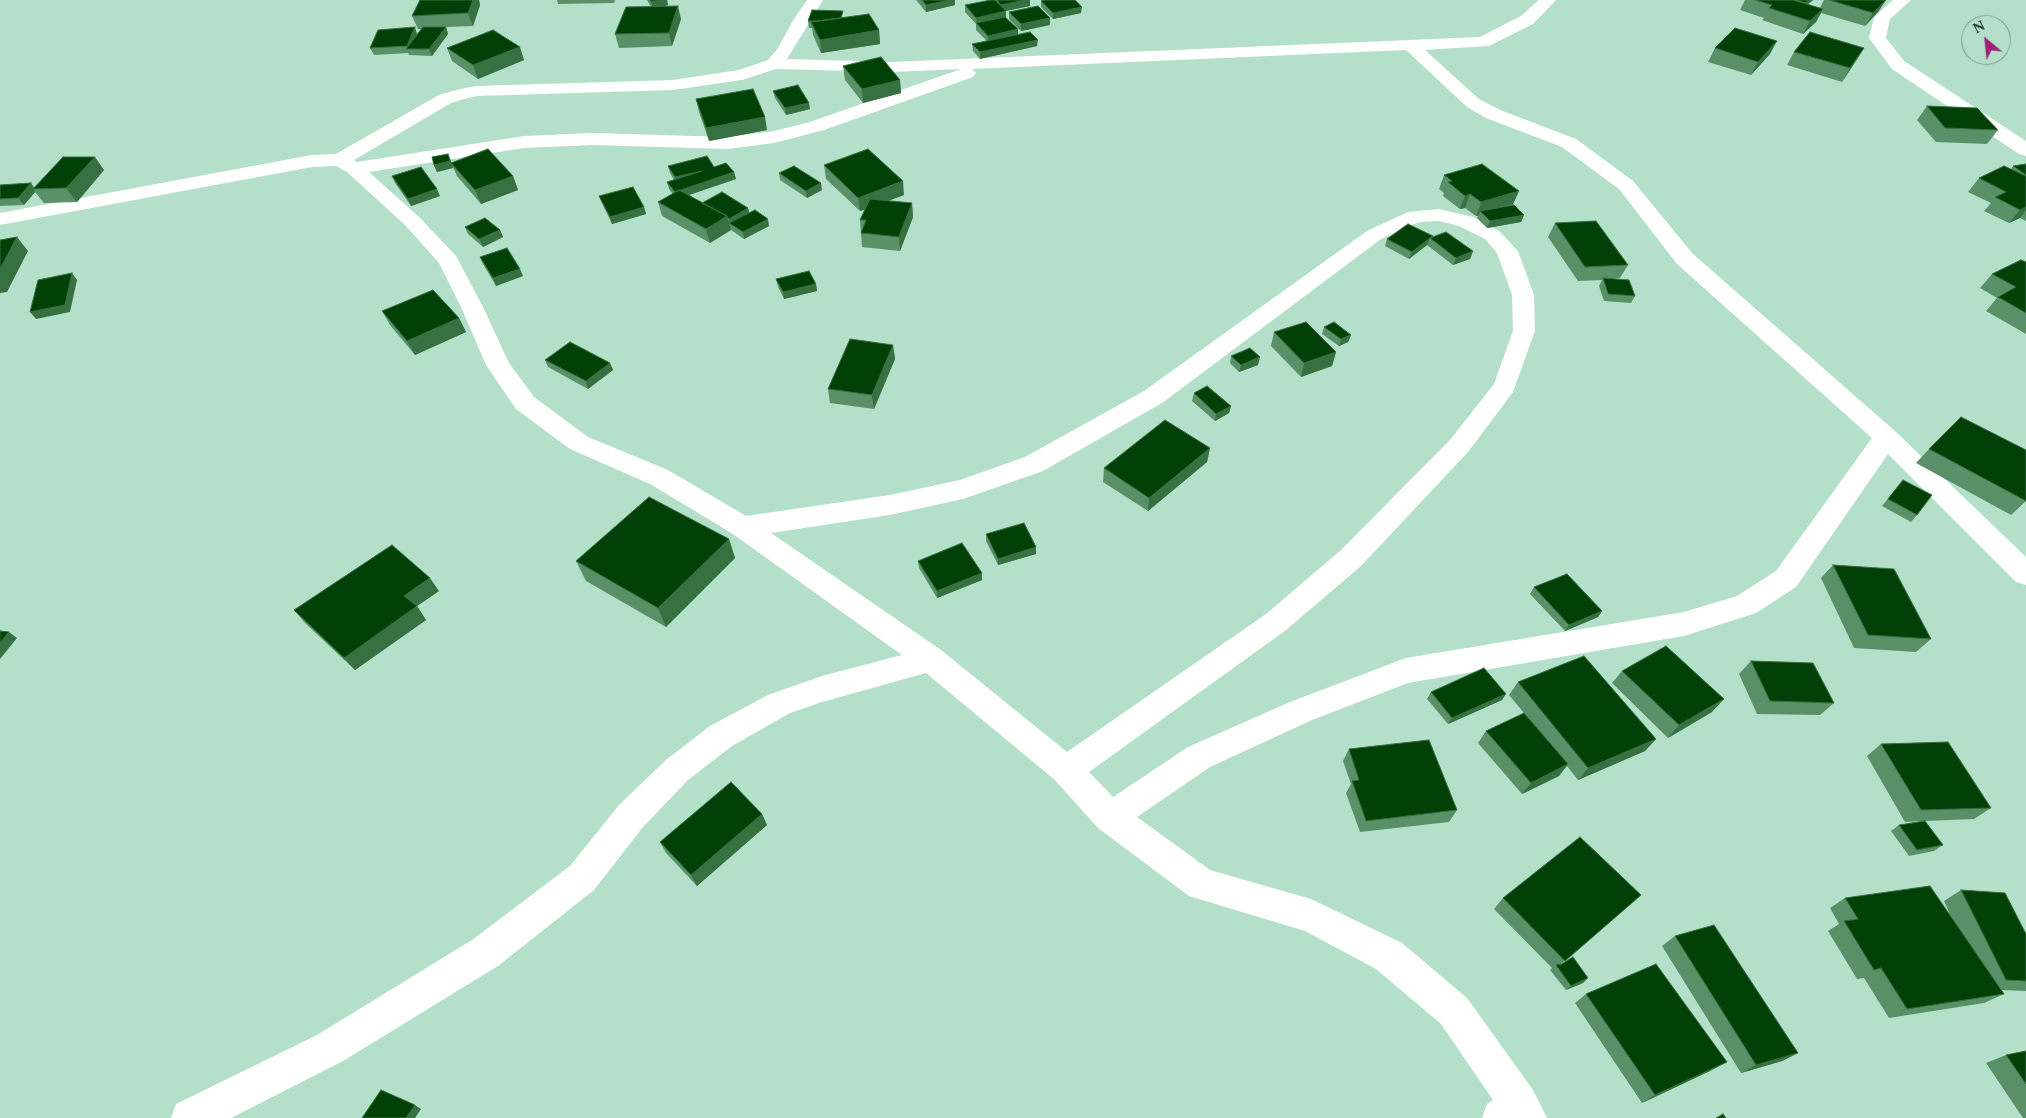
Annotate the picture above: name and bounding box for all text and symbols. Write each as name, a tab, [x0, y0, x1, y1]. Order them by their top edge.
north arrow	[1961, 15, 2011, 65]
text: N	[1969, 15, 1989, 39]

